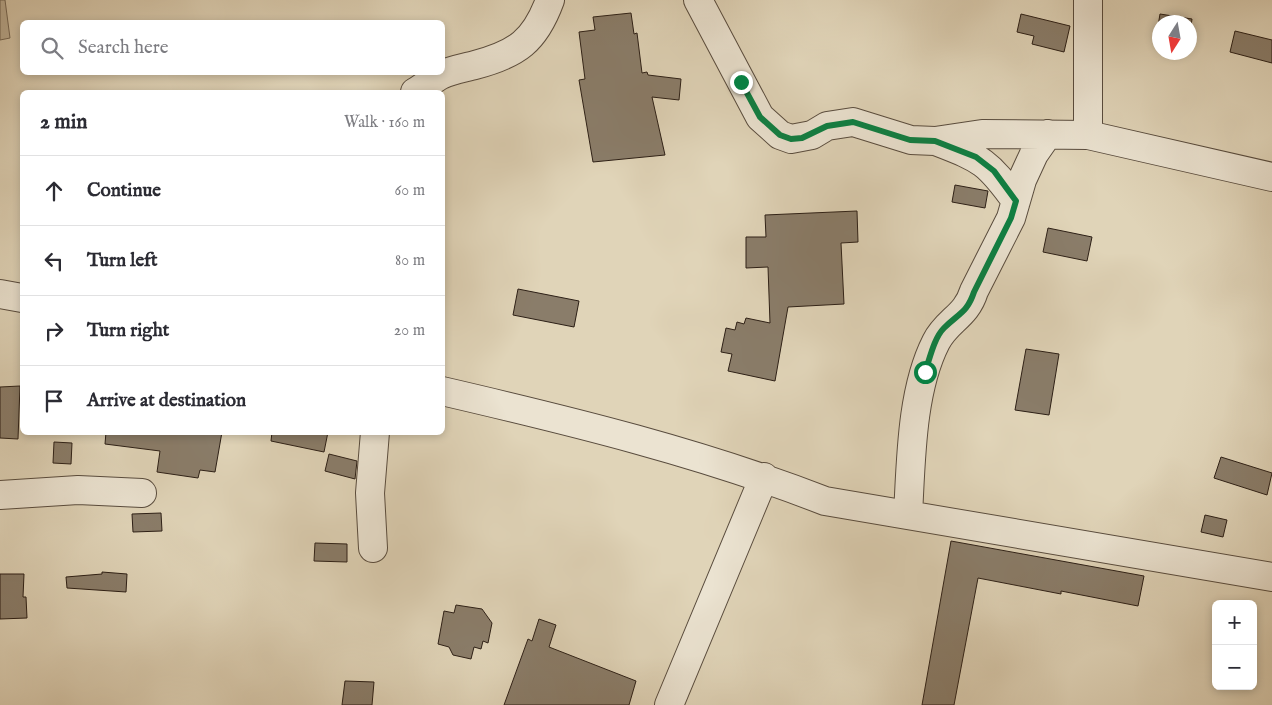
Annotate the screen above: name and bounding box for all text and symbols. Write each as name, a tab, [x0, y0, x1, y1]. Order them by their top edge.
north arrow	[1152, 15, 1197, 60]
search box	[20, 20, 445, 75]
icon: search	[38, 34, 66, 62]
text: Search here	[78, 36, 169, 60]
route end	[730, 71, 753, 94]
text: 2 min	[40, 109, 87, 136]
text: Walk · 160 m	[344, 113, 425, 133]
icon: ahead	[40, 177, 68, 205]
text: Continue	[87, 179, 161, 203]
text: 60 m	[395, 181, 425, 201]
icon: left	[40, 247, 68, 275]
text: Turn left	[87, 249, 158, 273]
text: 80 m	[395, 251, 425, 271]
icon: right	[40, 317, 68, 345]
text: Turn right	[87, 319, 169, 343]
text: 20 m	[394, 321, 425, 341]
route start	[914, 361, 937, 384]
icon: arrive	[40, 387, 68, 415]
text: Arrive at destination	[87, 389, 246, 413]
map controls	[1212, 600, 1257, 690]
button: +	[1212, 600, 1257, 645]
button: −	[1212, 645, 1257, 690]

